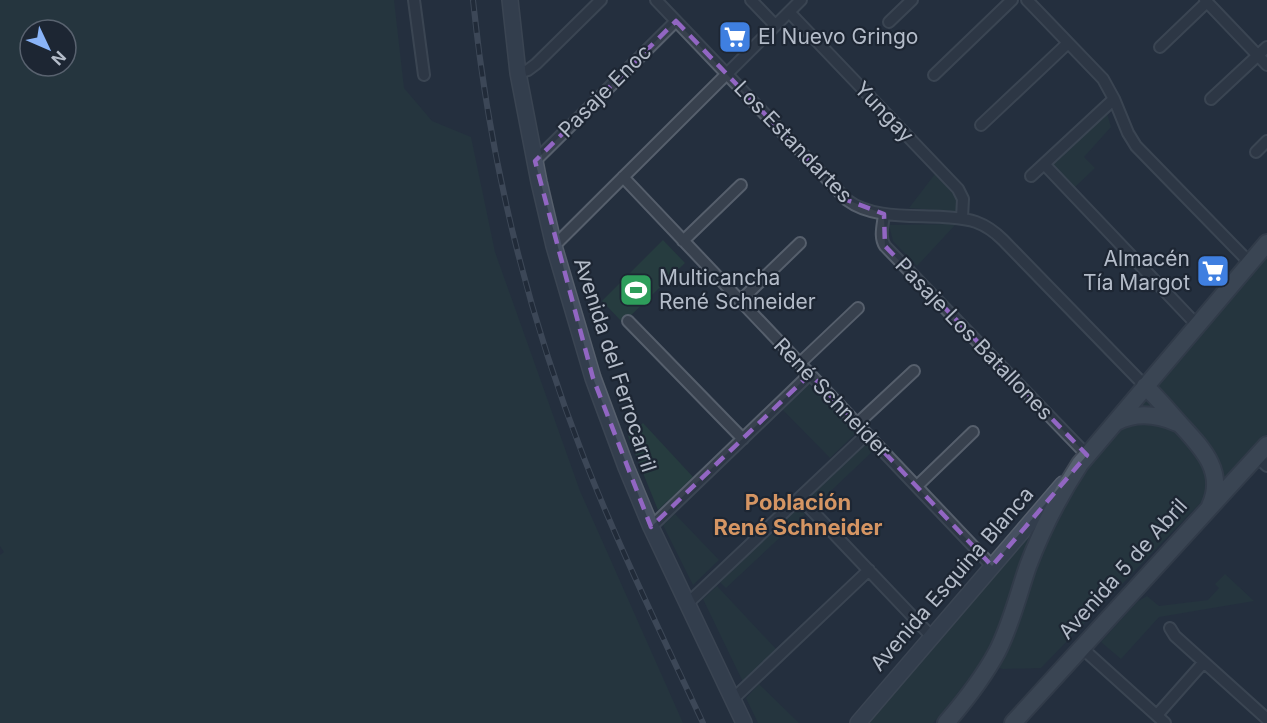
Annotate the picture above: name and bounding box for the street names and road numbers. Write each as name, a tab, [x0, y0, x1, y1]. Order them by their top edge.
street label: Pasaje Enoc	[553, 39, 656, 142]
street label: Los Estandartes	[729, 76, 858, 208]
street label: Yungay	[850, 76, 919, 147]
street label: Pasaje Los Batallones	[890, 252, 1058, 425]
street label: Avenida del Ferrocarril	[569, 255, 662, 475]
street label: René Schneider	[769, 333, 896, 463]
street label: Avenida Esquina Blanca	[865, 481, 1038, 676]
street label: Avenida 5 de Abril	[1053, 493, 1192, 644]

